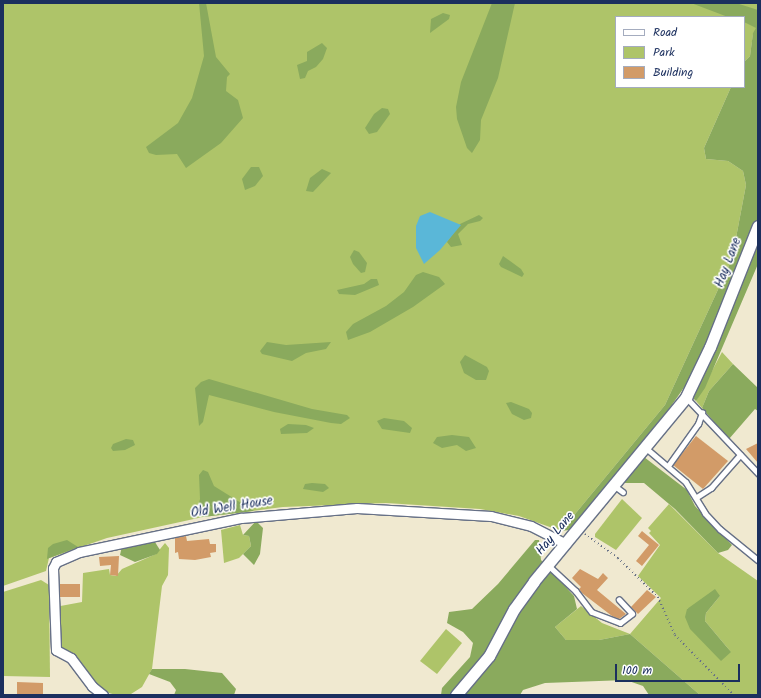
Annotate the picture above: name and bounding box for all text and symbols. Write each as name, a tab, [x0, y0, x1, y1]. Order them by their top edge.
legend	[615, 16, 745, 88]
text: Road	[653, 23, 677, 42]
text: Park	[653, 43, 675, 62]
text: Building	[653, 63, 693, 82]
street label: Hay Lane	[712, 236, 746, 290]
street label: Old Well House	[190, 494, 274, 522]
street label: Hay Lane	[533, 509, 579, 559]
scale bar	[617, 656, 742, 682]
text: 100 m	[622, 661, 652, 680]

